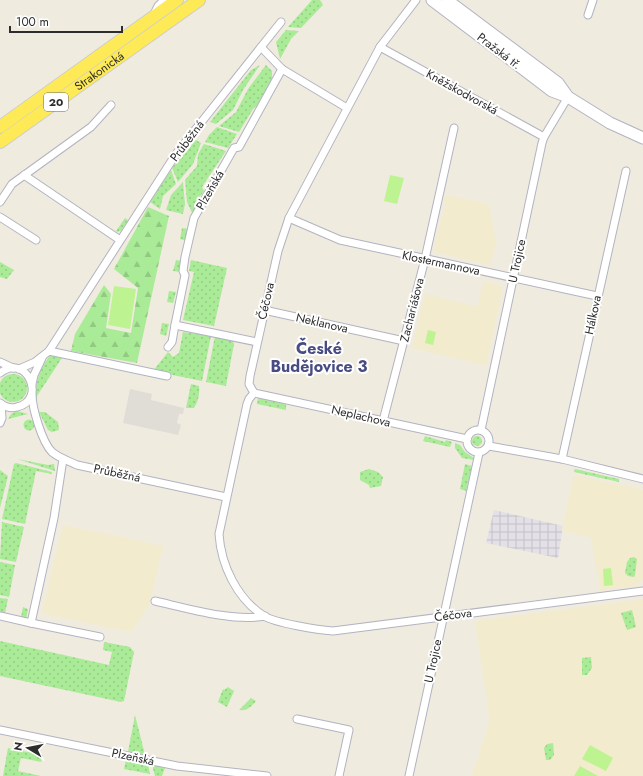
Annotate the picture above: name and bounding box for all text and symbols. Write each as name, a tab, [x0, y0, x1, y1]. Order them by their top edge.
scale bar	[10, 8, 122, 34]
text: 100 m	[16, 13, 49, 31]
street label: Pražská tř.	[473, 28, 525, 74]
street label: Strakonická	[71, 47, 128, 95]
street label: Kněžskodvorská	[423, 65, 501, 119]
road number: 20	[44, 93, 68, 111]
street label: Průběžná	[166, 117, 209, 165]
street label: Plzeňská	[191, 167, 229, 213]
street label: U Trojice	[504, 237, 530, 285]
street label: Klostermannova	[400, 246, 482, 280]
street label: Zachariášova	[395, 276, 429, 344]
street label: Čéčova	[253, 280, 279, 321]
street label: Hálkova	[580, 293, 606, 336]
street label: Neklanova	[294, 308, 350, 338]
district label: České Budějovice 3	[270, 337, 368, 378]
street label: Neplachova	[330, 400, 393, 432]
street label: Průběžná	[92, 459, 142, 487]
street label: Čéčova	[433, 604, 473, 626]
street label: U Trojice	[420, 637, 446, 685]
north arrow	[8, 728, 48, 768]
text: N	[10, 741, 27, 752]
street label: Plzeňská	[110, 744, 156, 770]

